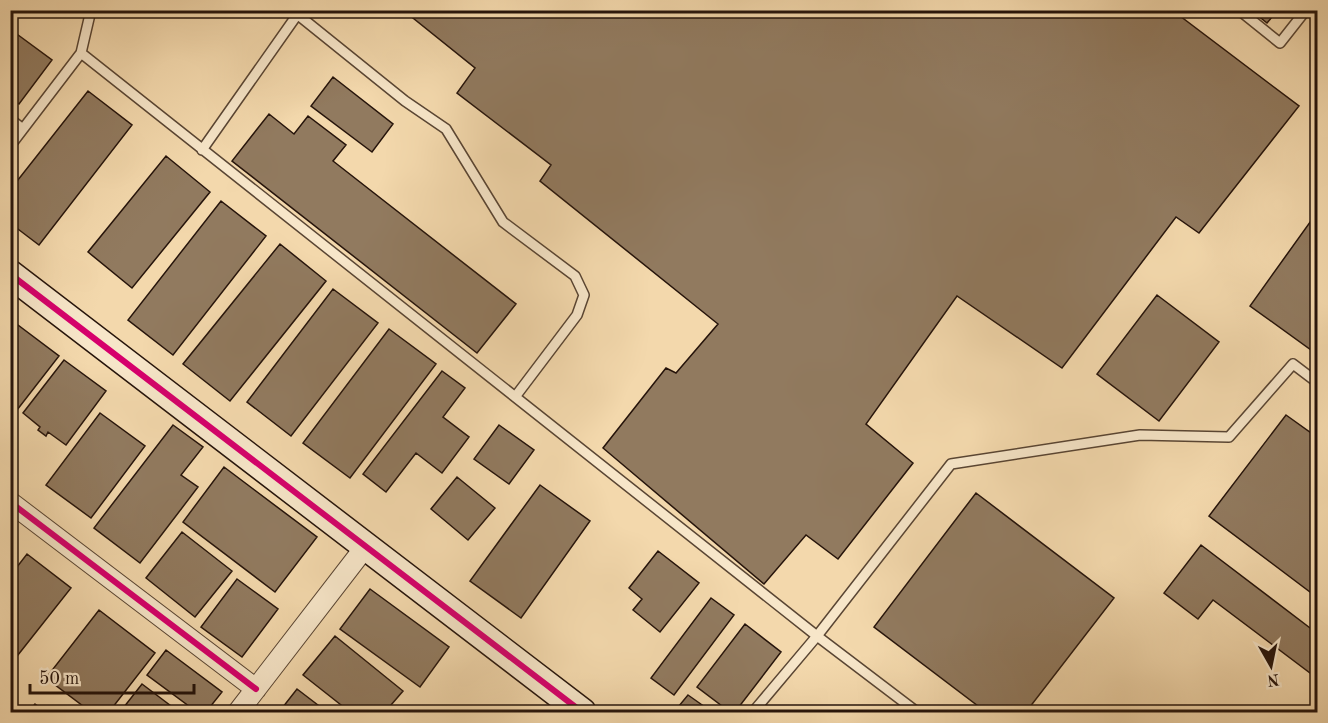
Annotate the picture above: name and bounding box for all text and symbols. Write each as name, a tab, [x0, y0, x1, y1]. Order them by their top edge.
north arrow	[1241, 636, 1301, 696]
scale bar	[30, 657, 194, 695]
text: 50 m	[39, 670, 79, 688]
text: N	[1265, 670, 1280, 688]

